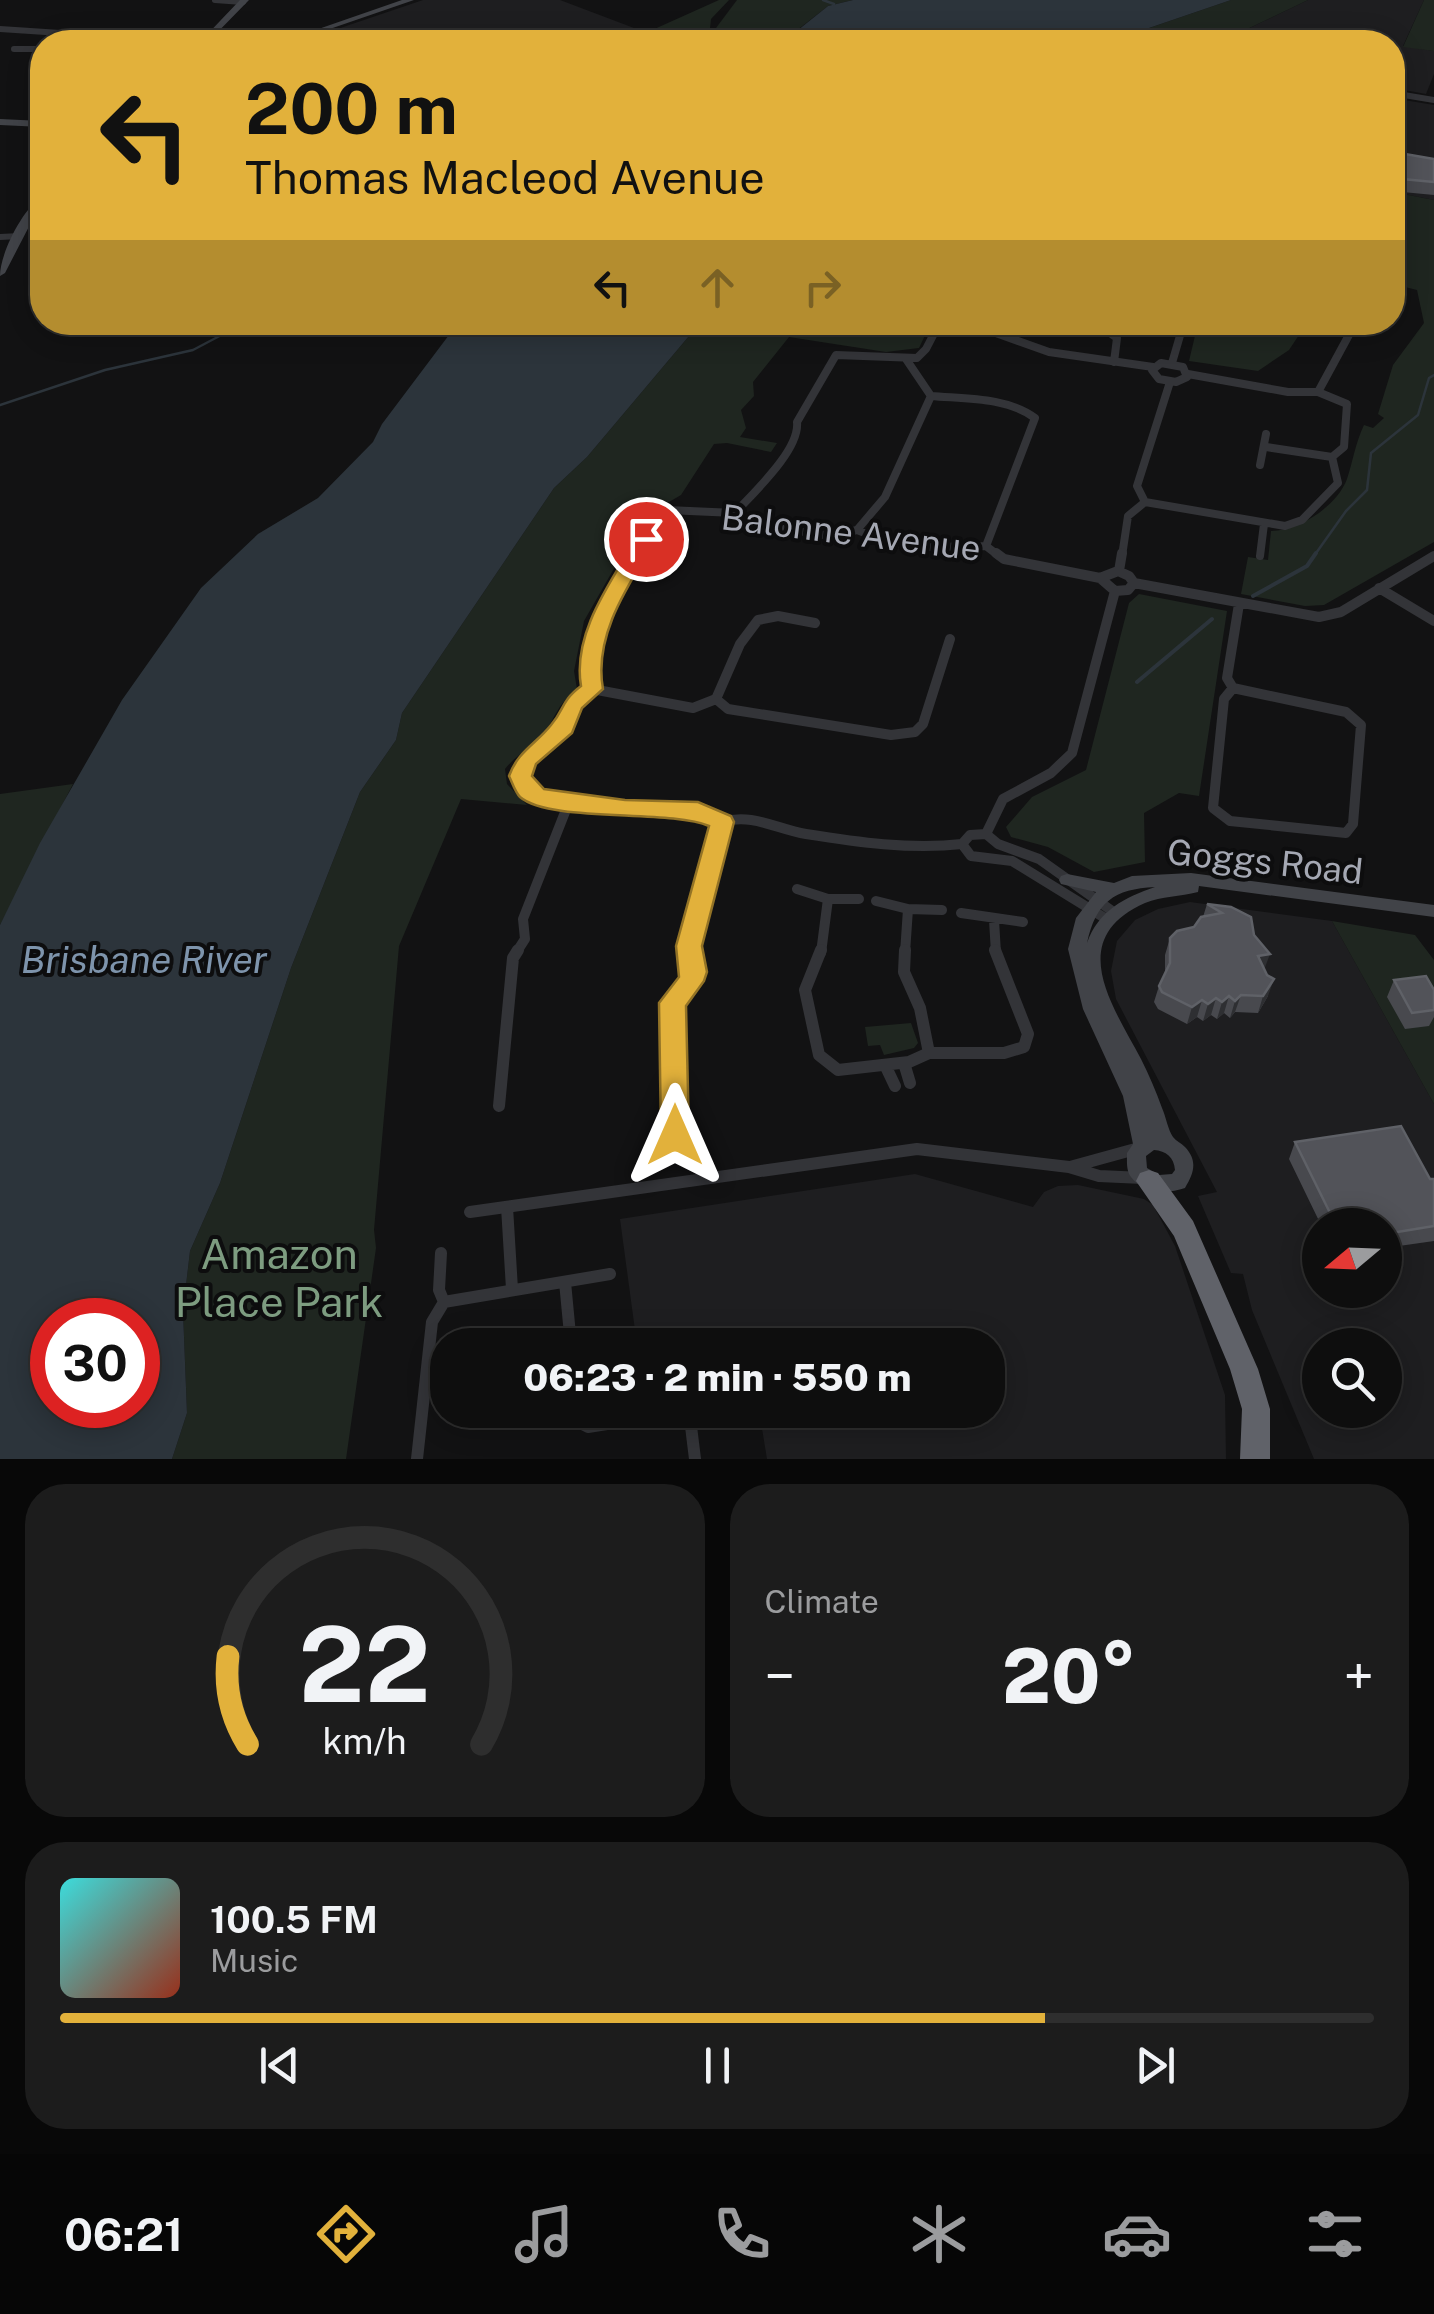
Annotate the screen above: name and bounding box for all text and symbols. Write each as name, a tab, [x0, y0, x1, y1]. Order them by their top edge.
text: 200 m	[245, 67, 458, 150]
icon: left	[80, 70, 210, 200]
text: Thomas Macleod Avenue	[245, 151, 765, 204]
icon: left	[585, 260, 640, 315]
icon: ahead	[690, 260, 745, 315]
icon: right	[795, 260, 850, 315]
street label: Balonne Avenue	[719, 496, 983, 569]
pin	[604, 497, 689, 582]
icon: arrive	[619, 512, 674, 567]
street label: Goggs Road	[1165, 831, 1365, 892]
water label: Brisbane River	[21, 937, 268, 982]
position arrow	[623, 1083, 727, 1187]
north arrow	[1302, 1208, 1402, 1308]
map controls	[1302, 1208, 1402, 1428]
park label: Amazon Place Park	[175, 1229, 383, 1326]
speed limit sign: 30	[30, 1298, 160, 1428]
button: search	[1302, 1328, 1402, 1428]
text: 06:23 · 2 min · 550 m	[523, 1355, 912, 1400]
text: Climate	[765, 1583, 879, 1620]
text: 22	[299, 1603, 431, 1725]
text: 20°	[1002, 1632, 1136, 1720]
text: −	[765, 1644, 795, 1708]
text: +	[1343, 1644, 1374, 1708]
text: km/h	[323, 1720, 407, 1762]
text: 100.5 FM	[210, 1897, 378, 1942]
text: Music	[210, 1942, 298, 1979]
icon: previous	[252, 2038, 307, 2093]
icon: pause	[690, 2038, 745, 2093]
icon: next	[1128, 2038, 1183, 2093]
icon: directions	[311, 2199, 381, 2269]
icon: music	[509, 2199, 579, 2269]
icon: phone	[707, 2199, 777, 2269]
icon: climate	[904, 2199, 974, 2269]
icon: car	[1102, 2199, 1172, 2269]
icon: filters	[1300, 2199, 1370, 2269]
text: 06:21	[64, 2208, 183, 2261]

